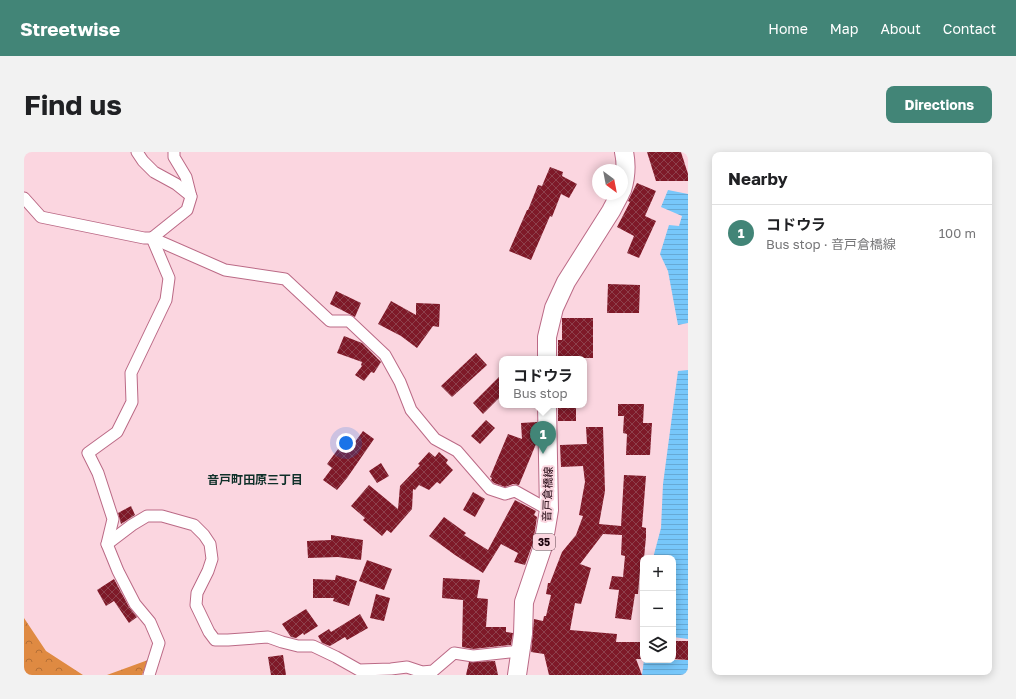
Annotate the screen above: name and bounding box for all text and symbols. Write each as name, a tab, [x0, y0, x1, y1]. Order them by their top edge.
text: Streetwise	[20, 17, 120, 40]
text: Home	[768, 20, 808, 37]
text: Map	[830, 20, 858, 37]
text: About	[880, 20, 921, 37]
text: Contact	[943, 20, 996, 37]
button: Directions	[886, 86, 992, 123]
text: Find us	[24, 88, 122, 121]
north arrow	[592, 164, 628, 200]
text: Nearby	[728, 168, 788, 189]
text: コドウラ	[766, 215, 826, 233]
text: 1	[738, 225, 744, 241]
text: 100 m	[939, 225, 976, 241]
text: Bus stop · 音戸倉橋線	[766, 236, 896, 252]
popup	[499, 356, 587, 408]
text: コドウラ	[513, 366, 573, 384]
text: Bus stop	[513, 385, 568, 401]
pin: 1	[530, 421, 556, 454]
your location	[336, 433, 356, 453]
street label: 音戸倉橋線	[540, 466, 554, 522]
district label: 音戸町田原三丁目	[207, 472, 303, 487]
road number: 35	[533, 534, 555, 550]
map controls	[640, 555, 676, 663]
button: +	[640, 555, 676, 591]
button: −	[640, 591, 676, 627]
button: layers	[640, 627, 676, 663]

